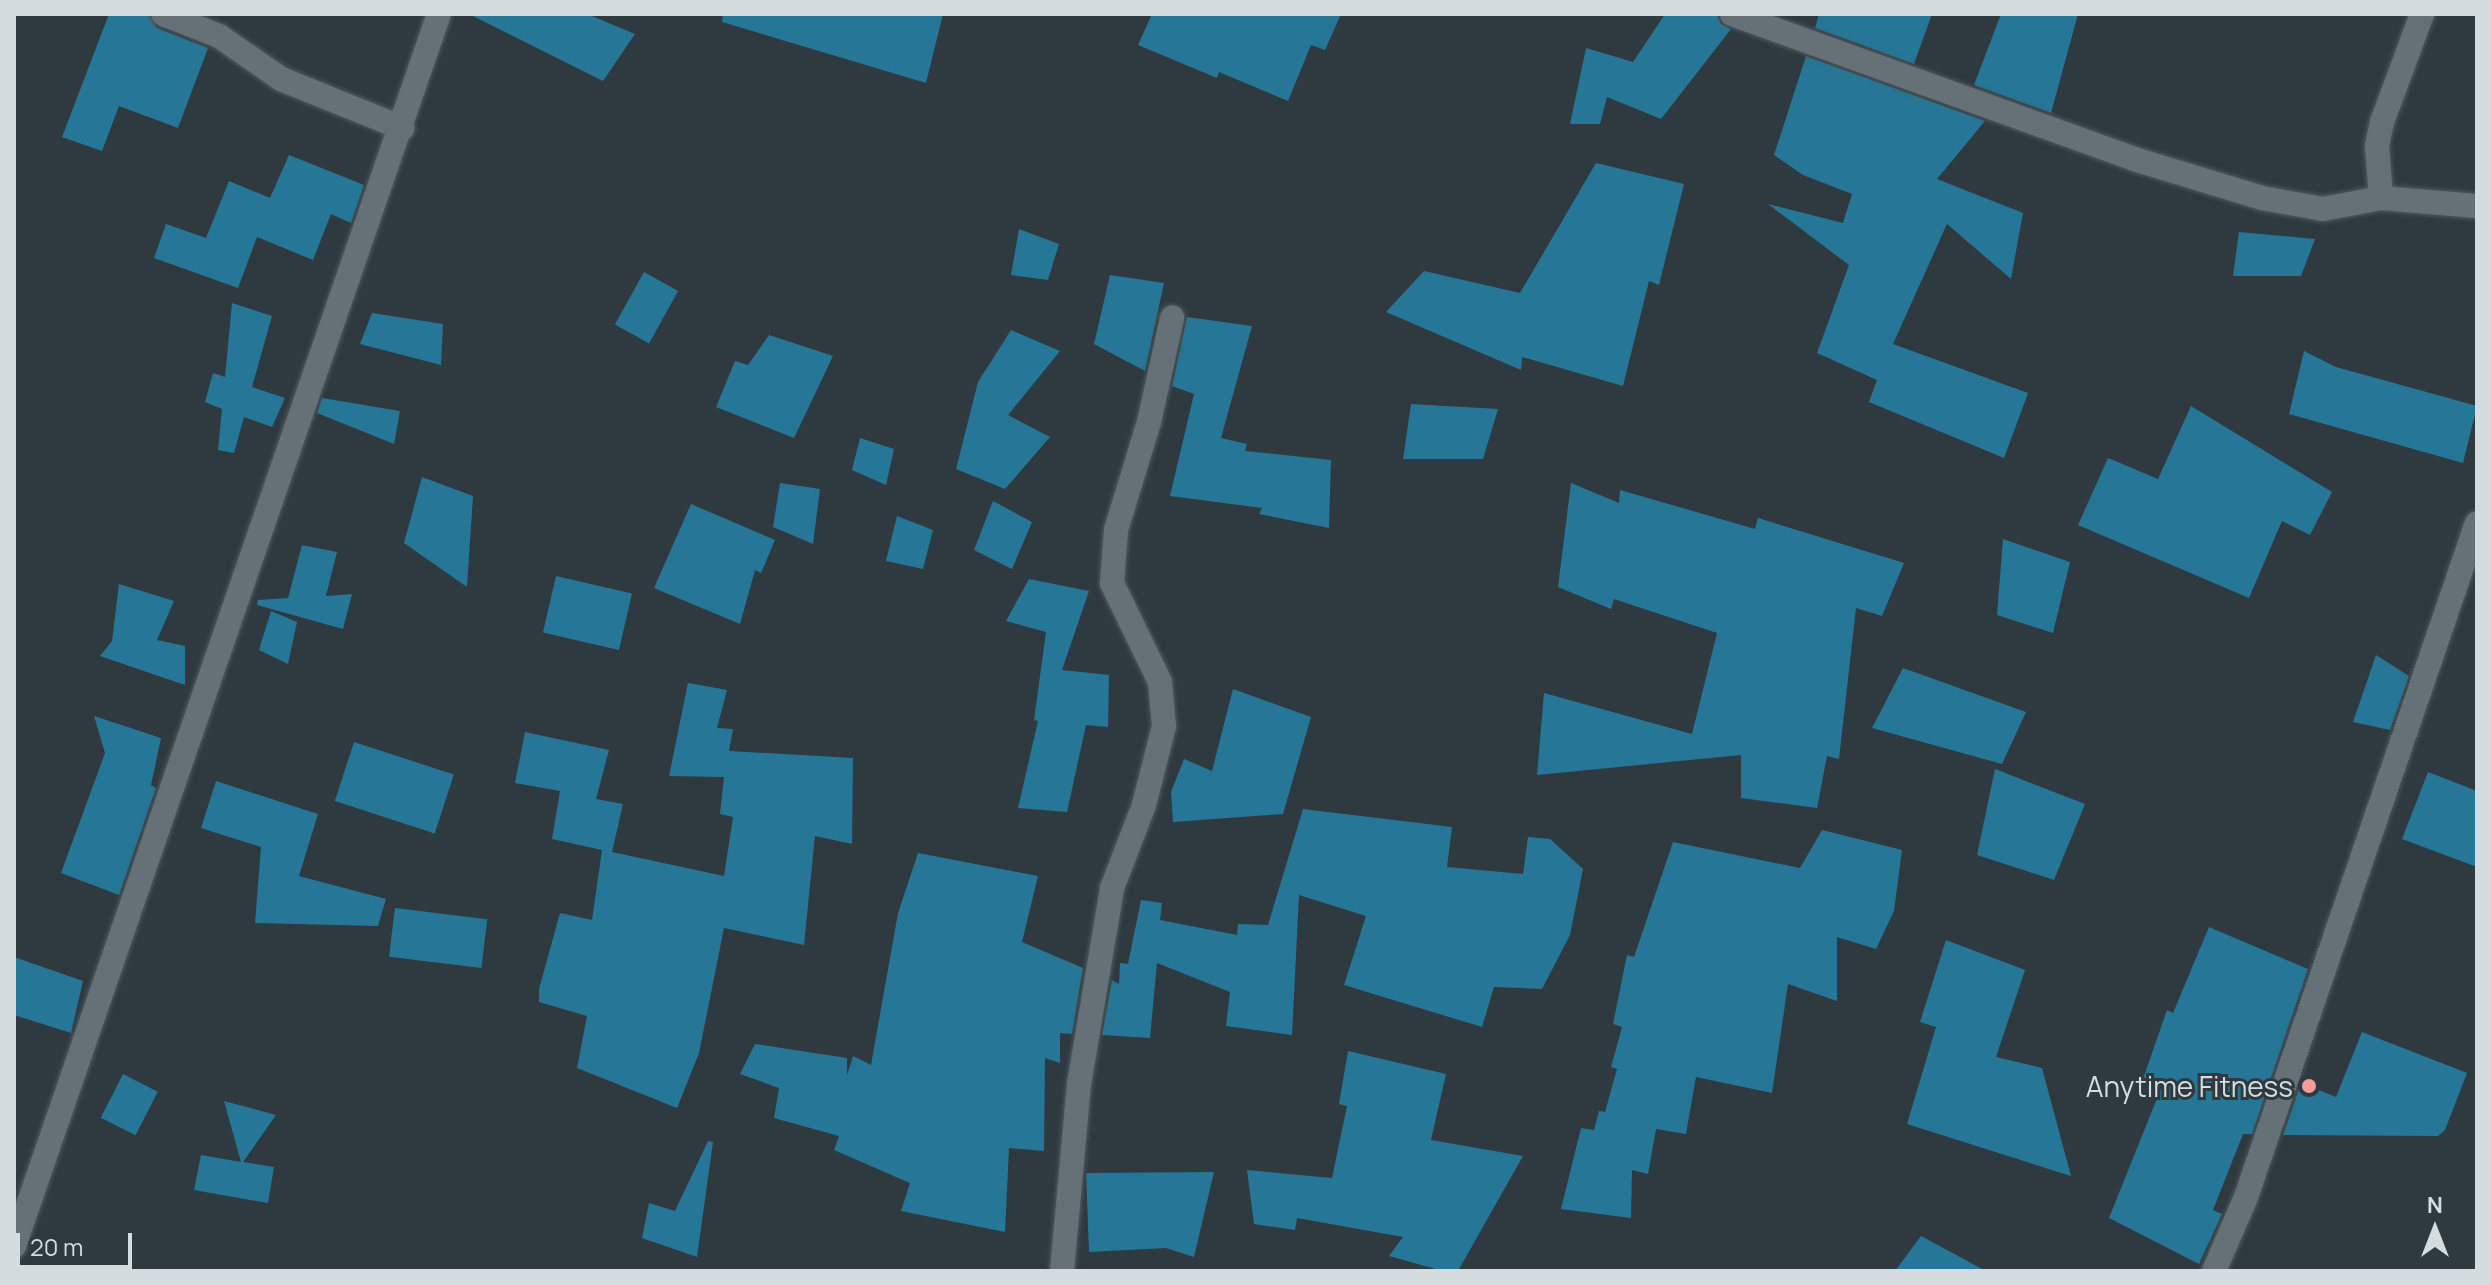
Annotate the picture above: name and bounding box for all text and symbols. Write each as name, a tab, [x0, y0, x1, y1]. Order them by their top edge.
place label: Anytime Fitness	[2086, 1069, 2293, 1103]
marker: Anytime Fitness	[2300, 1077, 2318, 1095]
north arrow	[2395, 1189, 2475, 1269]
text: N	[2427, 1190, 2443, 1220]
scale bar	[20, 1217, 136, 1267]
text: 20 m	[30, 1230, 83, 1263]

